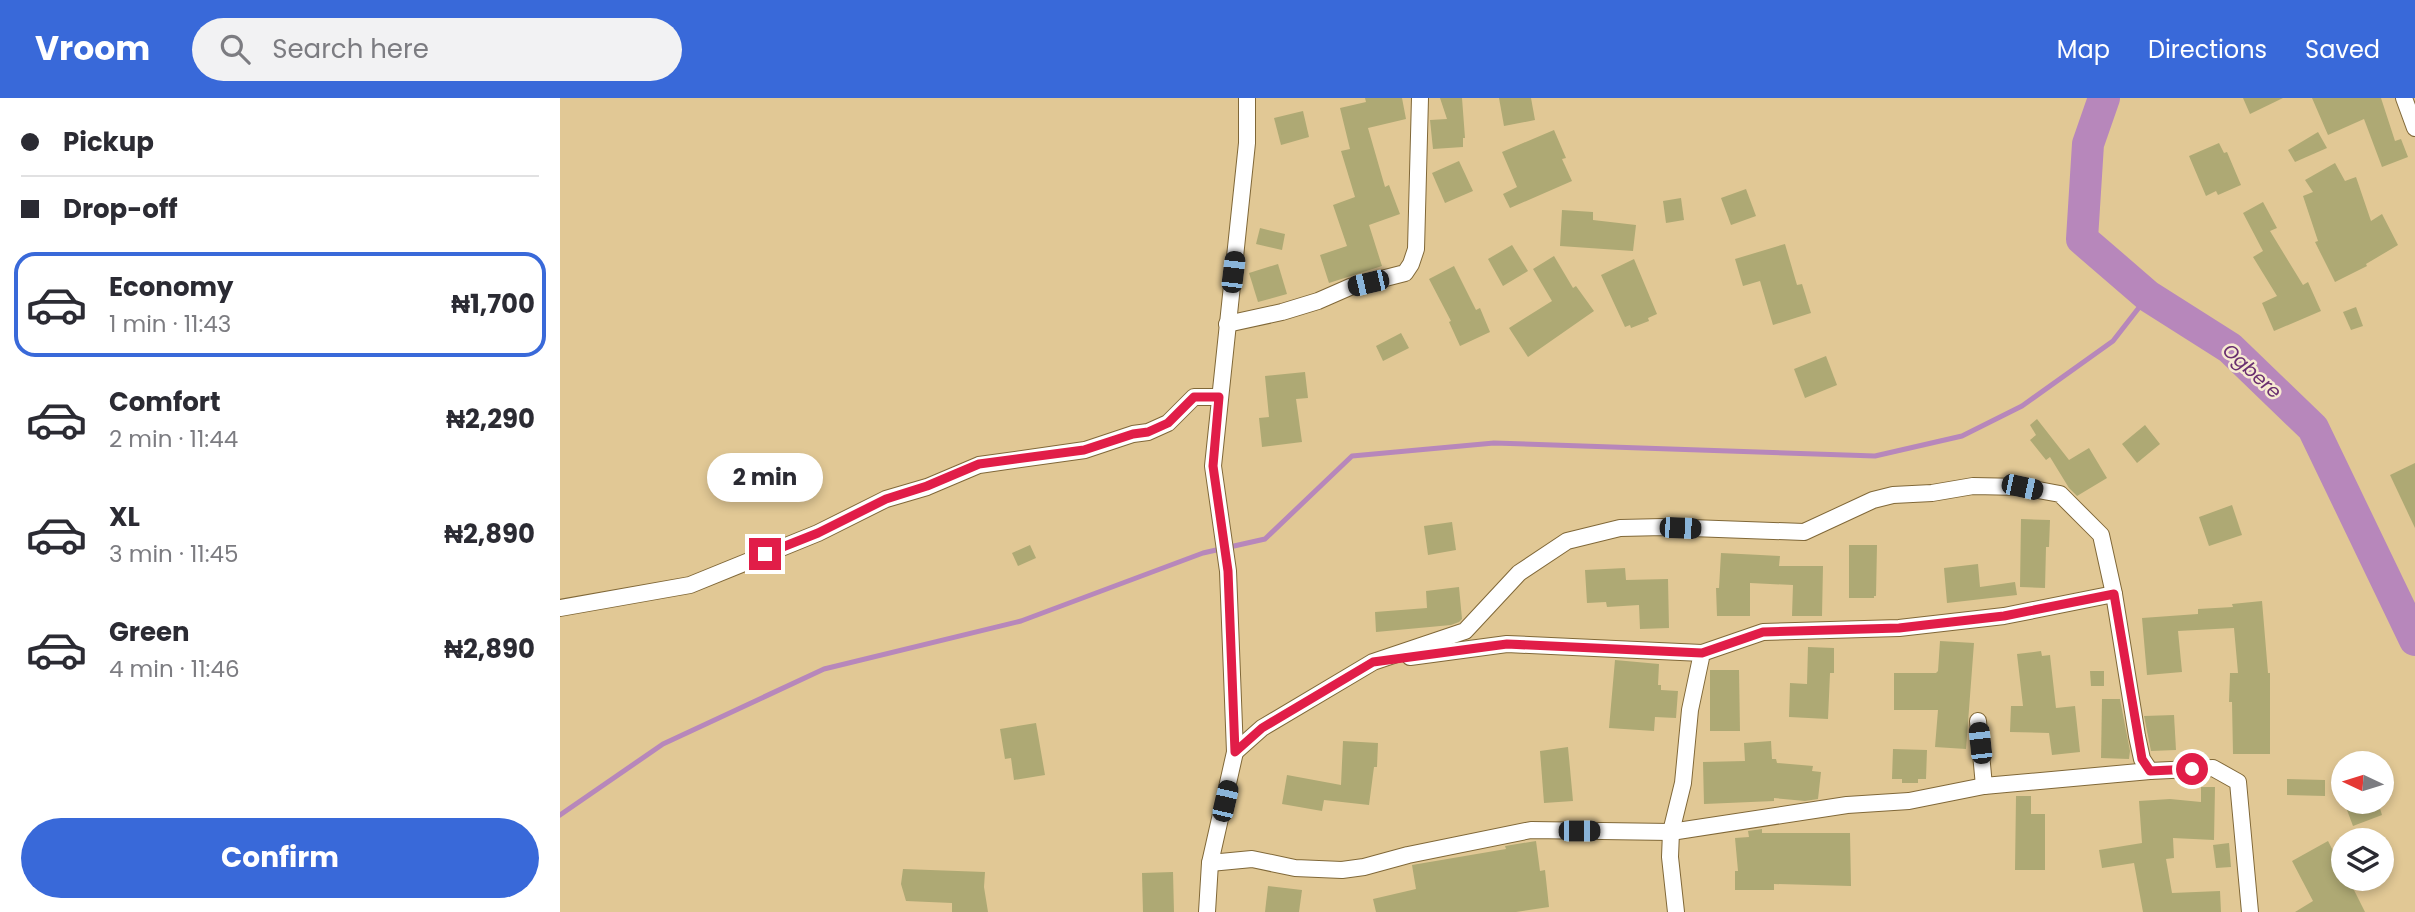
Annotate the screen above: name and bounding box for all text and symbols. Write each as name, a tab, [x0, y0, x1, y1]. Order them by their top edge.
search box	[192, 18, 682, 81]
text: Vroom	[35, 25, 150, 72]
icon: search	[216, 30, 254, 68]
text: Search here	[272, 31, 429, 67]
text: Map	[2057, 33, 2110, 66]
text: Directions	[2148, 33, 2267, 66]
text: Saved	[2305, 33, 2380, 66]
text: Pickup	[63, 124, 154, 160]
text: Drop-off	[63, 191, 178, 227]
car	[1221, 250, 1246, 294]
car	[1346, 268, 1391, 298]
text: Economy	[109, 269, 233, 305]
icon: car	[25, 273, 88, 336]
text: ₦1,700	[451, 286, 535, 322]
text: 1 min · 11:43	[109, 308, 231, 340]
water label: Ogbere	[2216, 337, 2288, 405]
text: Comfort	[109, 384, 221, 420]
icon: car	[25, 388, 88, 451]
text: ₦2,290	[446, 401, 535, 437]
text: 2 min · 11:44	[109, 423, 238, 455]
callout: 2 min	[707, 452, 823, 502]
text: 2 min	[733, 461, 797, 493]
car	[2000, 472, 2045, 502]
text: XL	[109, 499, 140, 535]
icon: car	[25, 503, 88, 566]
text: ₦2,890	[444, 516, 535, 552]
car	[1659, 517, 1702, 539]
text: 3 min · 11:45	[109, 538, 238, 570]
route end	[749, 538, 781, 570]
text: Green	[109, 614, 190, 650]
icon: car	[25, 618, 88, 681]
text: ₦2,890	[444, 631, 535, 667]
text: 4 min · 11:46	[109, 653, 240, 685]
car	[1968, 721, 1993, 765]
north arrow	[2331, 751, 2394, 814]
map controls	[2331, 751, 2394, 891]
route start	[2176, 753, 2208, 785]
car	[1211, 778, 1240, 824]
button: Confirm	[21, 818, 539, 898]
car	[1559, 821, 1601, 842]
button: layers	[2331, 828, 2394, 891]

